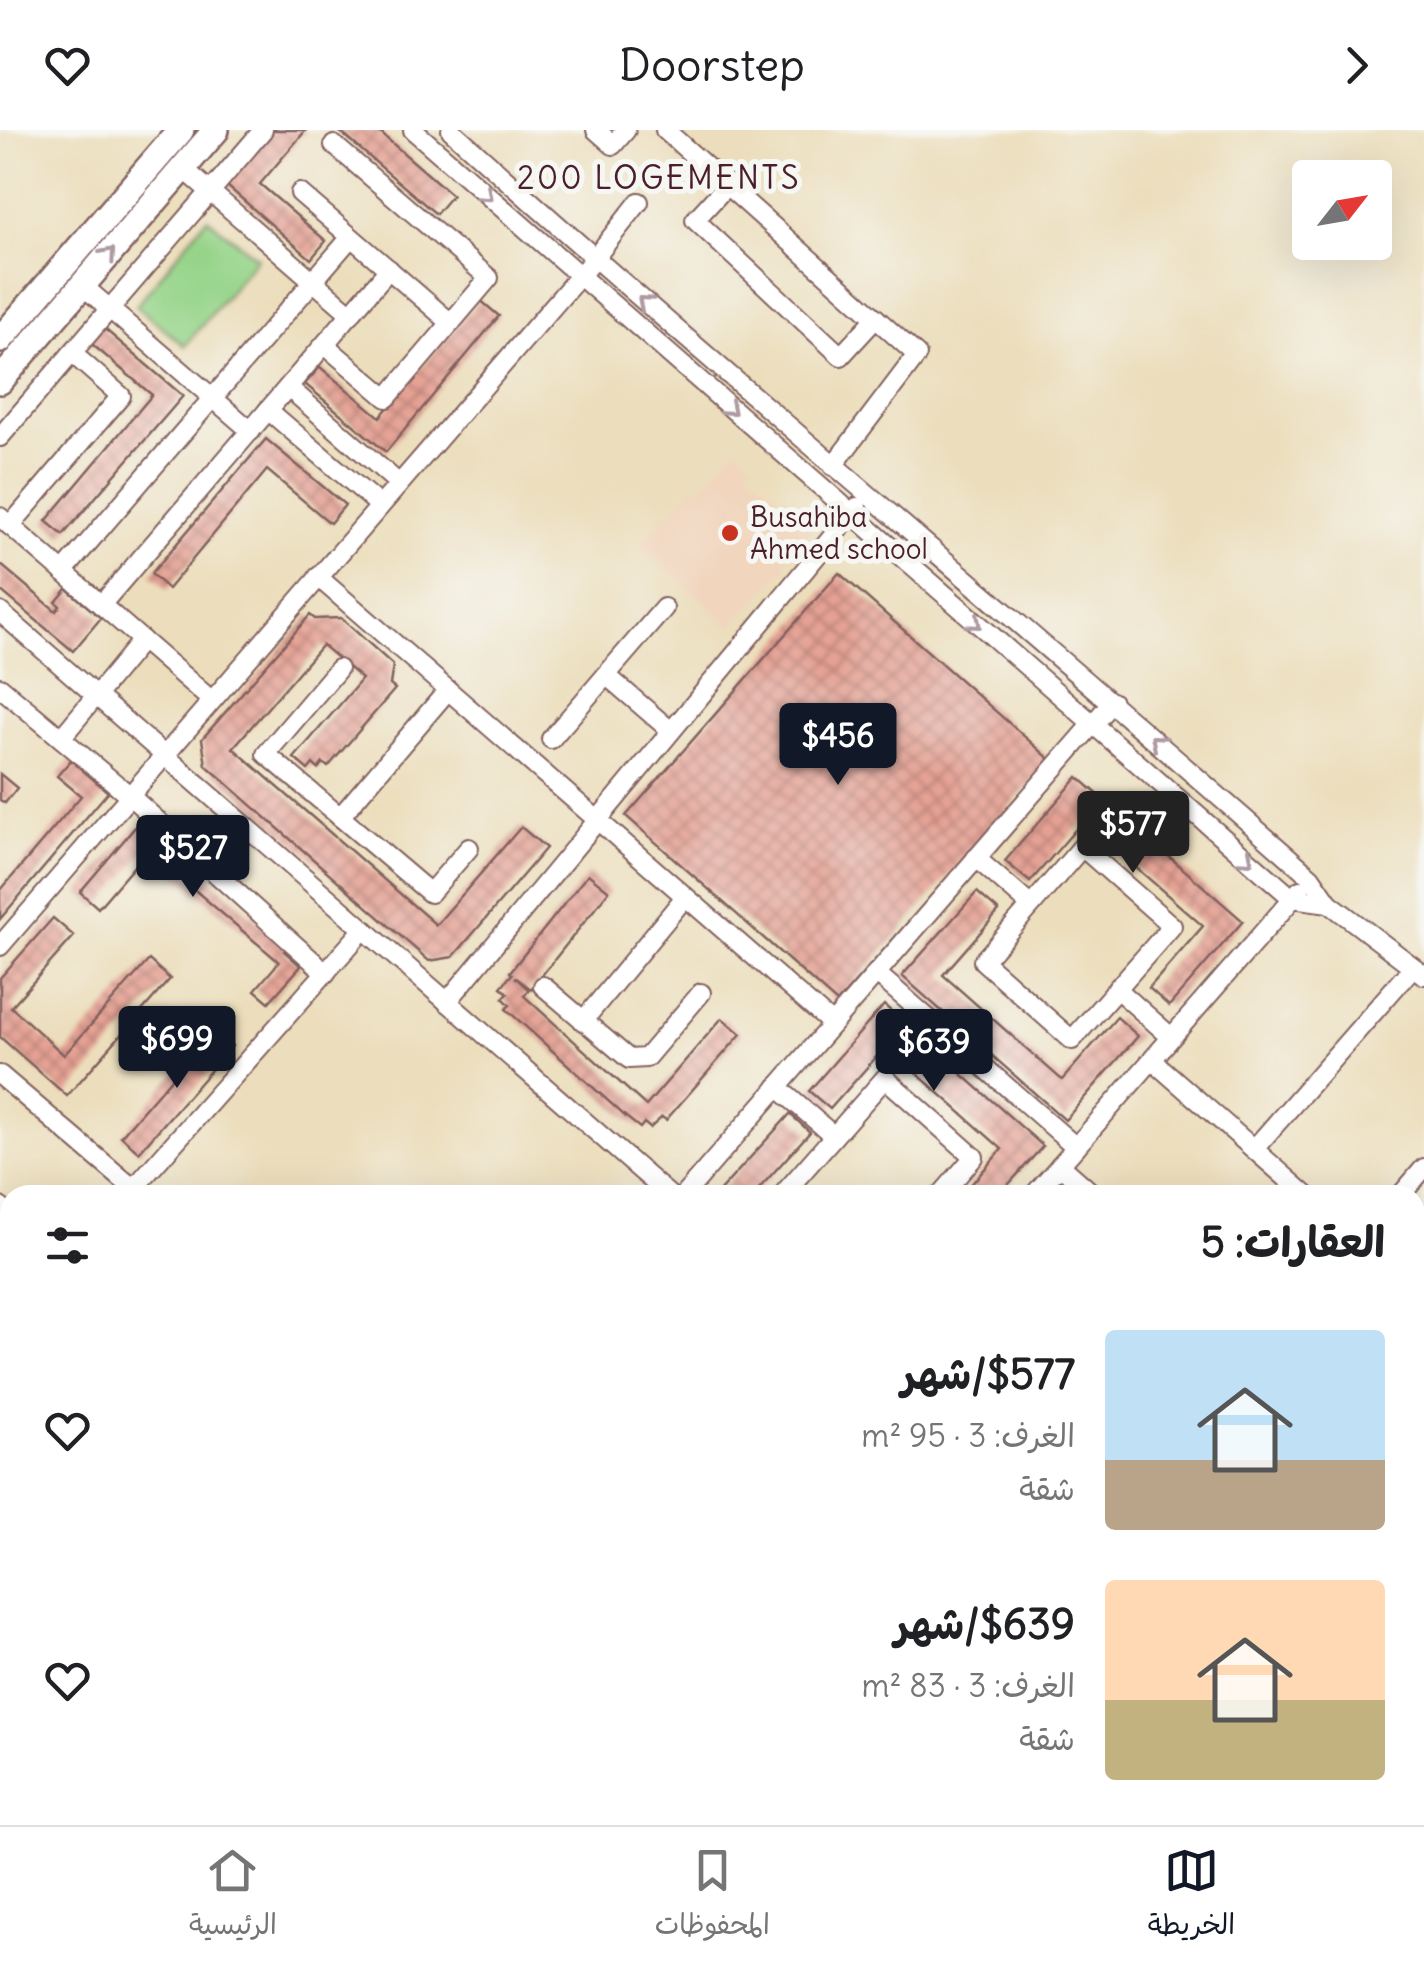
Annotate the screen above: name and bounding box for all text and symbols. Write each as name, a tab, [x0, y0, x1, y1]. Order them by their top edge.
text: Doorstep	[619, 37, 805, 93]
icon: heart	[40, 38, 95, 93]
icon: forward	[1329, 38, 1384, 93]
district label: 200 LOGEMENTS	[517, 157, 801, 198]
north arrow	[1292, 160, 1392, 260]
map controls	[1292, 160, 1392, 260]
one-way arrow	[474, 183, 493, 201]
one-way arrow	[98, 247, 116, 265]
one-way arrow	[637, 296, 655, 314]
one-way arrow	[718, 398, 737, 416]
place label: Busahiba Ahmed school	[750, 499, 928, 567]
marker: Busahiba Ahmed school	[719, 522, 741, 544]
one-way arrow	[963, 612, 981, 630]
pin: $456	[779, 703, 897, 788]
text: $456	[801, 715, 875, 756]
one-way arrow	[1150, 735, 1168, 753]
pin: $577	[1074, 791, 1192, 876]
text: $577	[1099, 803, 1167, 844]
pin: $527	[134, 815, 252, 900]
text: $527	[158, 827, 228, 868]
one-way arrow	[1235, 847, 1254, 865]
pin: $699	[118, 1006, 236, 1091]
pin: $639	[875, 1009, 993, 1094]
text: $699	[141, 1018, 214, 1059]
text: $639	[898, 1021, 970, 1062]
text: العقارات: 5	[1201, 1216, 1385, 1268]
icon: filters	[40, 1218, 95, 1273]
text: $577/شهر	[901, 1348, 1075, 1400]
icon: home	[1185, 1370, 1305, 1490]
icon: heart	[40, 1403, 95, 1458]
text: الغرف: 3 · 95 m²	[861, 1415, 1075, 1456]
text: شقة	[1019, 1468, 1075, 1509]
text: $639/شهر	[894, 1598, 1075, 1650]
icon: home	[1185, 1620, 1305, 1740]
icon: heart	[40, 1653, 95, 1708]
text: الغرف: 3 · 83 m²	[862, 1665, 1075, 1706]
text: شقة	[1019, 1718, 1075, 1759]
tab: الرئيسية	[189, 1843, 277, 1949]
tab: المحفوظات	[655, 1843, 770, 1949]
tab: الخريطة	[1148, 1843, 1235, 1949]

